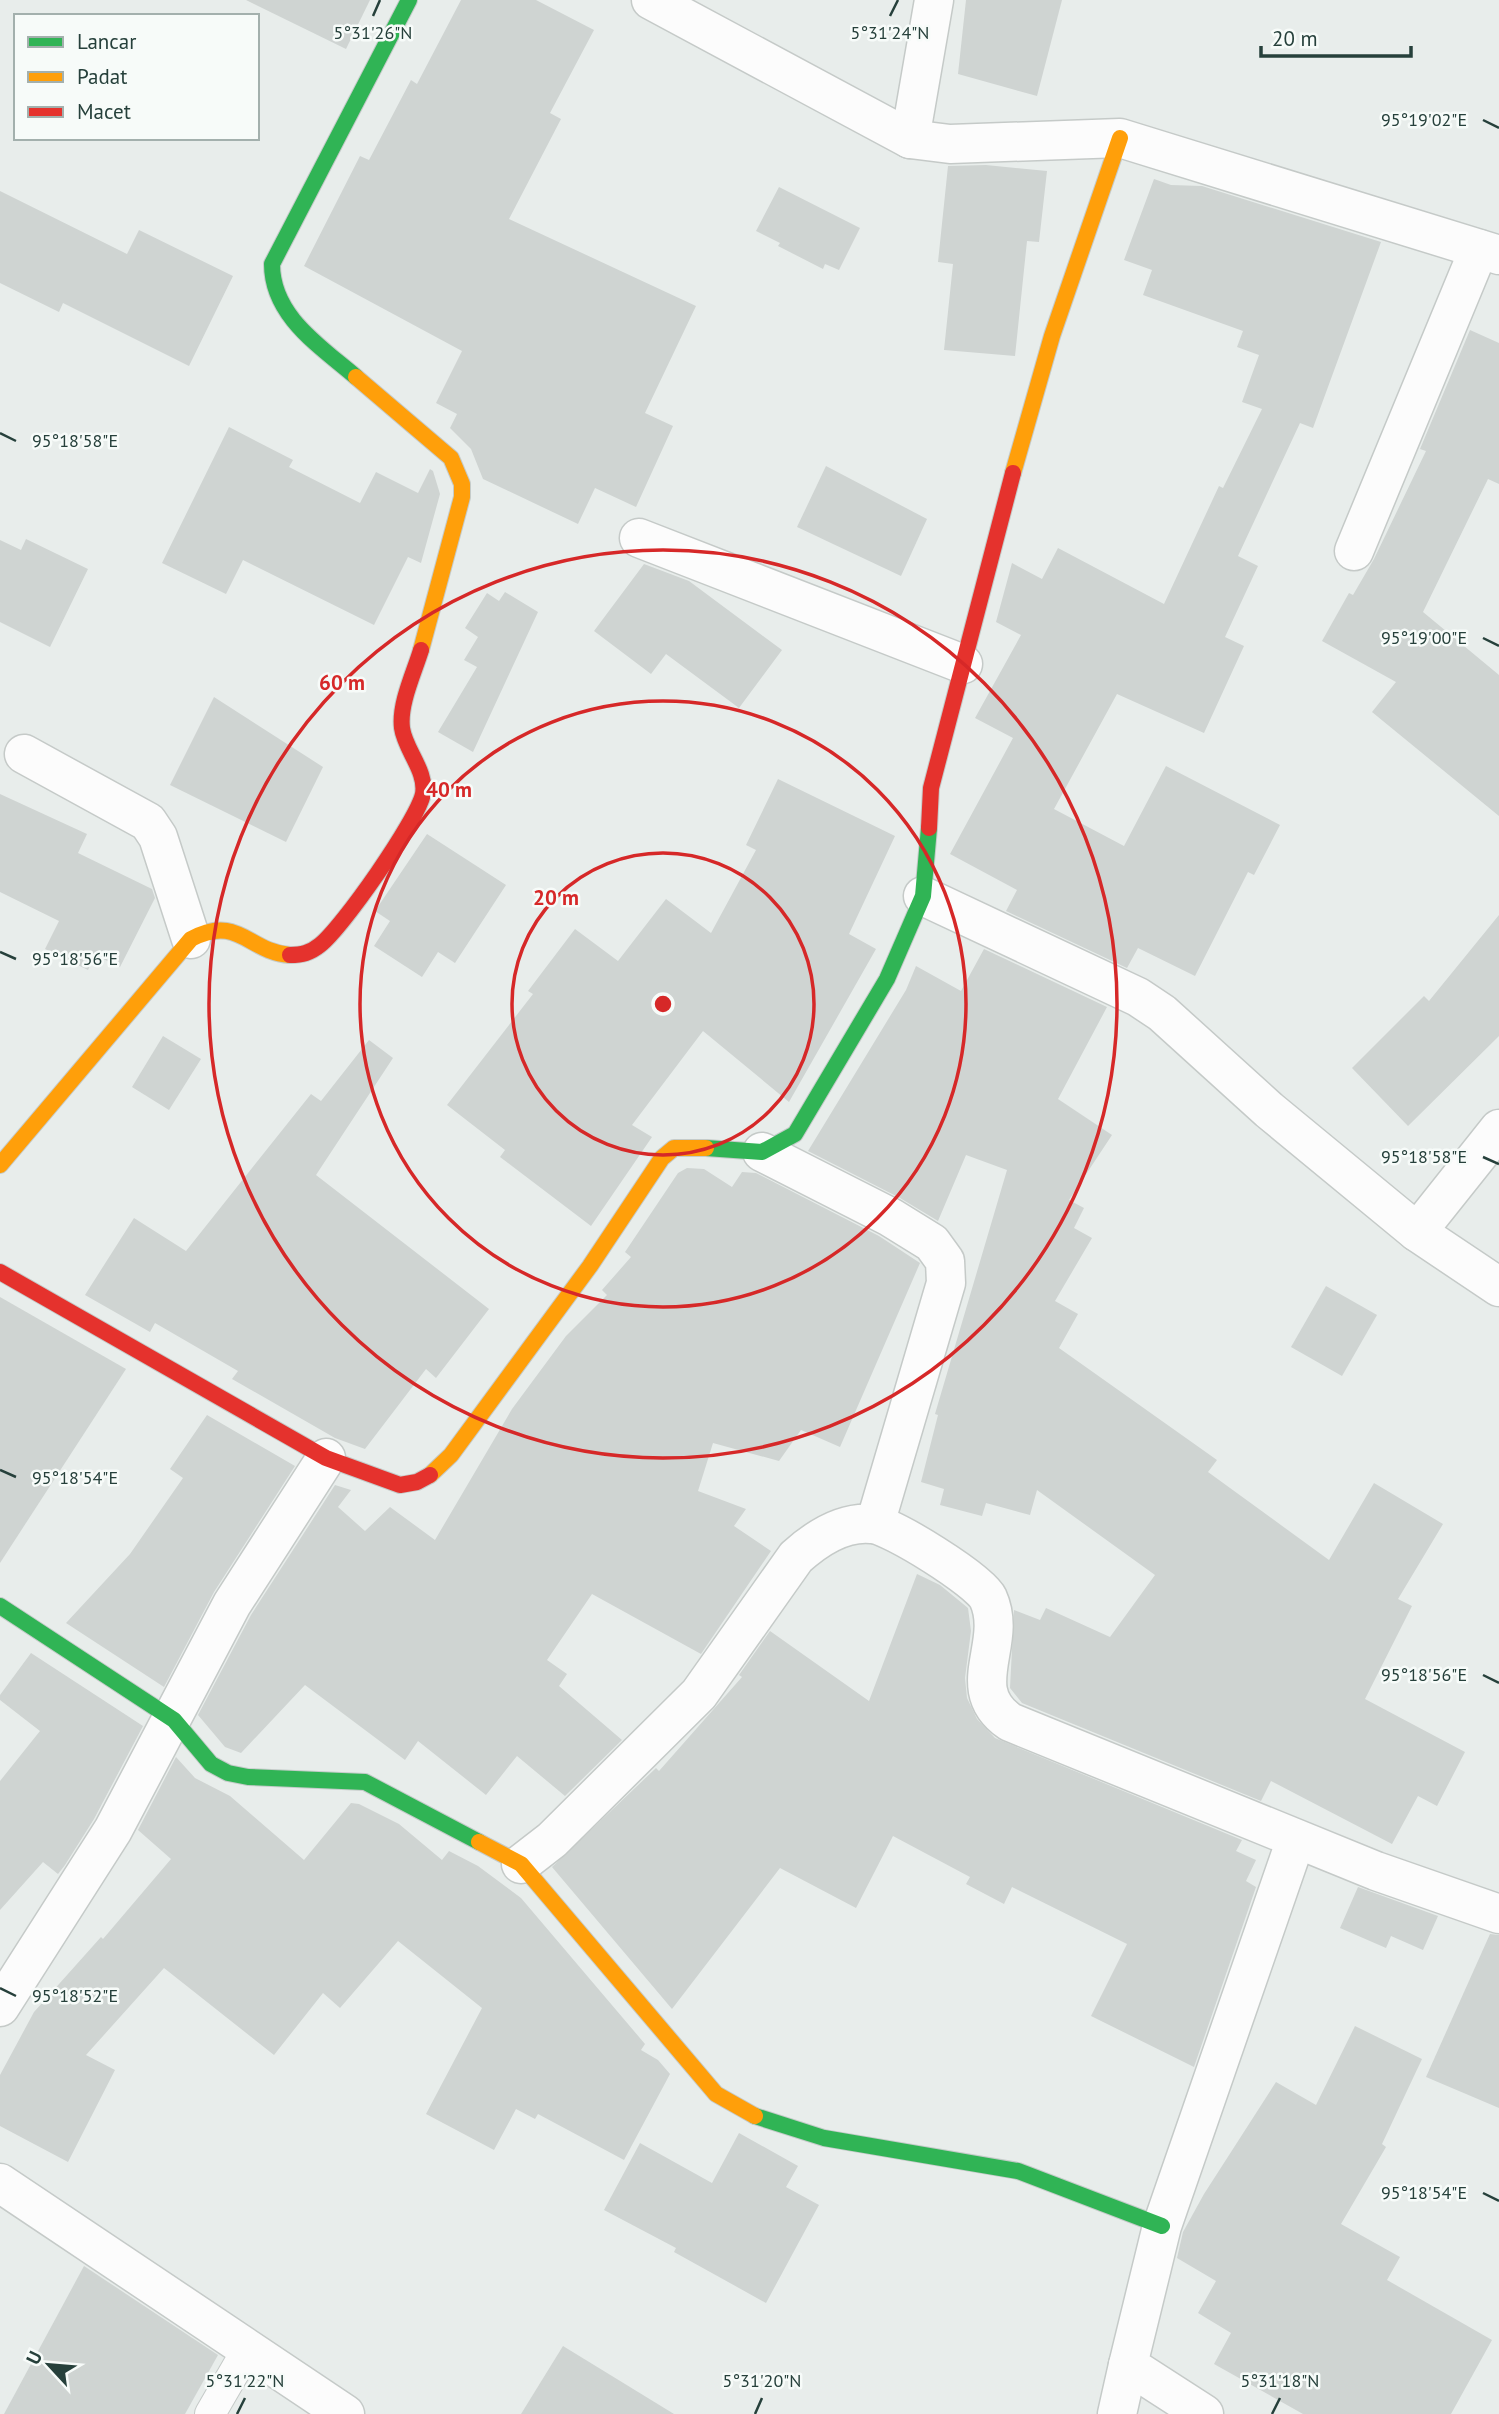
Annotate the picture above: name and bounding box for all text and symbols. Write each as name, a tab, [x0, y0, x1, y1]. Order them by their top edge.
legend	[14, 14, 259, 140]
scale bar	[1261, 14, 1412, 58]
text: 5°31'26"N	[334, 21, 412, 44]
text: 5°31'24"N	[851, 21, 929, 44]
text: 20 m	[1272, 25, 1318, 52]
text: Lancar	[77, 28, 136, 55]
text: Padat	[77, 63, 127, 90]
text: Macet	[77, 98, 131, 125]
text: 95°19'02"E	[1381, 108, 1467, 131]
text: 95°18'58"E	[32, 429, 118, 452]
text: 95°19'00"E	[1381, 626, 1467, 649]
text: 60 m	[319, 669, 365, 696]
text: 40 m	[426, 776, 472, 803]
text: 20 m	[533, 884, 579, 911]
text: 95°18'56"E	[32, 947, 118, 970]
centre of rings	[651, 992, 675, 1016]
text: 95°18'58"E	[1381, 1145, 1467, 1168]
text: 95°18'54"E	[32, 1466, 118, 1489]
text: 95°18'56"E	[1381, 1663, 1467, 1686]
text: 95°18'52"E	[32, 1984, 118, 2007]
text: 95°18'54"E	[1381, 2181, 1467, 2204]
north arrow	[14, 2330, 84, 2400]
text: U	[20, 2347, 47, 2368]
text: 5°31'22"N	[206, 2369, 284, 2392]
text: 5°31'20"N	[723, 2369, 801, 2392]
text: 5°31'18"N	[1241, 2369, 1319, 2392]

